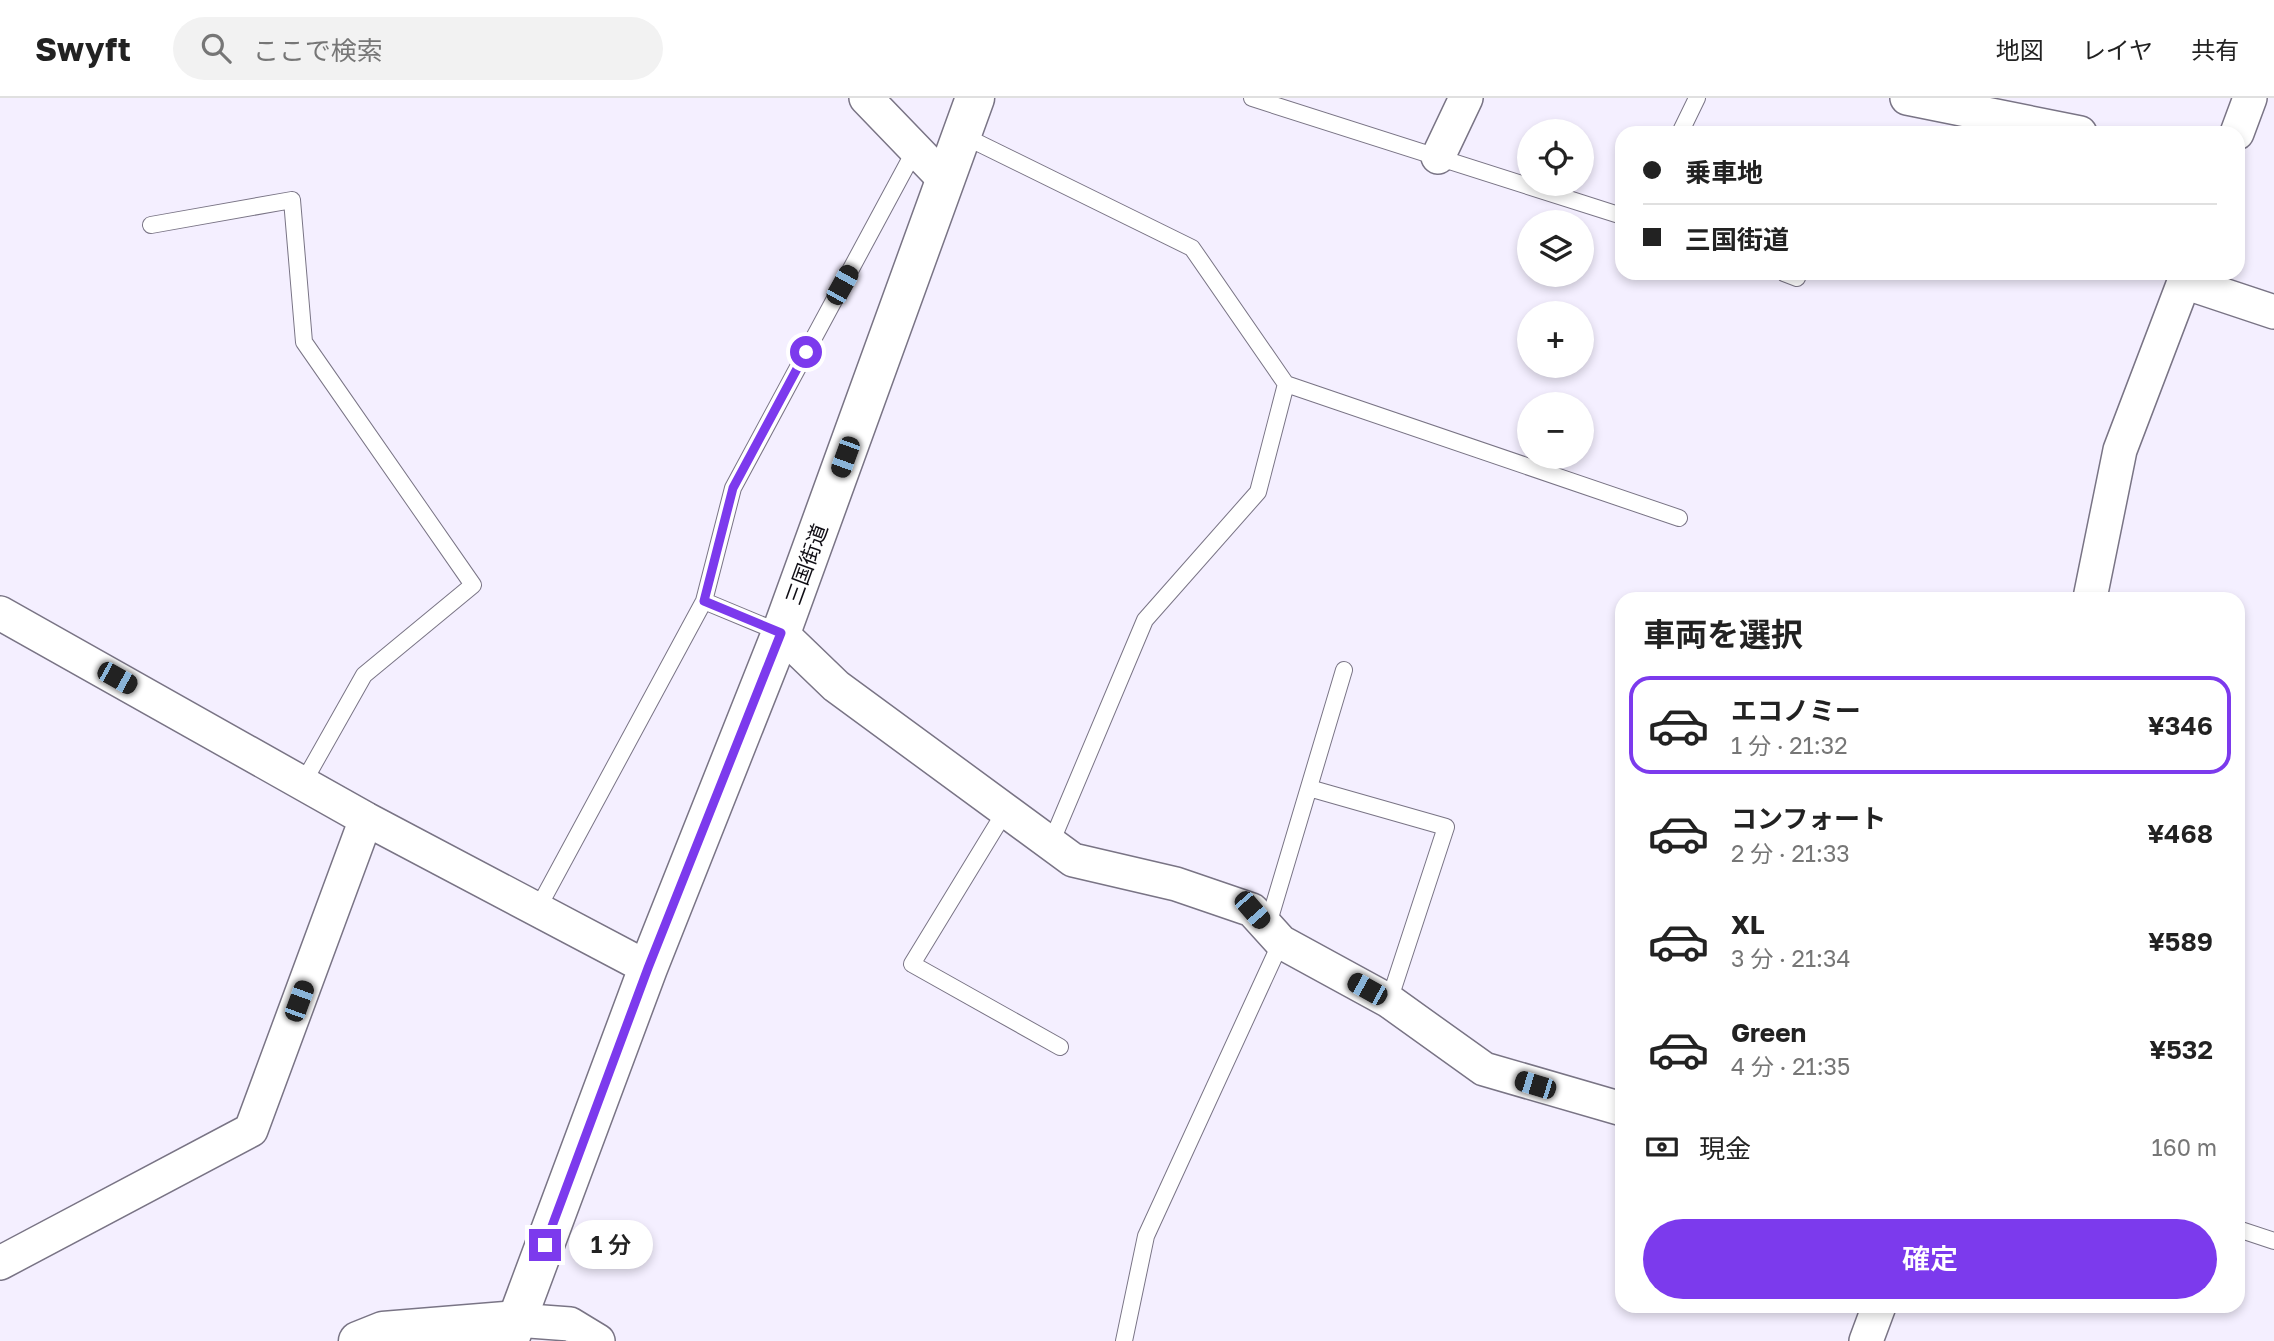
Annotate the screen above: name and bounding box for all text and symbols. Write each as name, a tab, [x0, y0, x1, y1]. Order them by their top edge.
search box	[173, 17, 663, 80]
text: Swyft	[35, 29, 131, 68]
icon: search	[197, 29, 235, 67]
text: ここで検索	[253, 35, 383, 66]
text: 地図	[1996, 35, 2044, 64]
text: レイヤ	[2082, 35, 2153, 64]
text: 共有	[2191, 35, 2239, 64]
map controls	[1517, 119, 1594, 469]
button: locate	[1517, 119, 1594, 196]
text: 乗車地	[1685, 157, 1763, 188]
button: layers	[1517, 210, 1594, 287]
text: 三国街道	[1685, 224, 1789, 255]
car	[823, 262, 862, 308]
button: +	[1517, 301, 1594, 378]
route start	[790, 336, 822, 368]
button: −	[1517, 392, 1594, 469]
car	[828, 434, 863, 480]
street label: 三国街道	[779, 520, 833, 608]
text: 車両を選択	[1643, 615, 1803, 653]
car	[94, 659, 141, 697]
icon: car	[1647, 694, 1710, 757]
text: エコノミー	[1731, 695, 1861, 726]
text: ¥346	[2148, 710, 2213, 741]
text: 1 分 · 21:32	[1731, 731, 1848, 759]
icon: car	[1647, 802, 1710, 865]
text: コンフォート	[1731, 803, 1886, 834]
text: ¥468	[2147, 818, 2213, 849]
text: 2 分 · 21:33	[1731, 839, 1850, 867]
car	[1231, 887, 1274, 933]
text: XL	[1731, 909, 1765, 940]
icon: car	[1647, 910, 1710, 973]
text: ¥589	[2148, 926, 2213, 957]
text: 3 分 · 21:34	[1731, 944, 1851, 972]
car	[1344, 970, 1391, 1008]
car	[282, 978, 317, 1024]
text: Green	[1731, 1017, 1806, 1048]
icon: car	[1647, 1018, 1710, 1081]
text: ¥532	[2149, 1034, 2213, 1065]
text: 4 分 · 21:35	[1731, 1052, 1850, 1080]
car	[1512, 1069, 1559, 1101]
icon: cash	[1643, 1128, 1681, 1166]
text: 現金	[1699, 1133, 1751, 1164]
text: 160 m	[2152, 1133, 2217, 1161]
button: 確定	[1643, 1219, 2217, 1299]
callout: 1 分	[570, 1220, 654, 1270]
route end	[529, 1229, 561, 1261]
text: 1 分	[591, 1230, 631, 1258]

